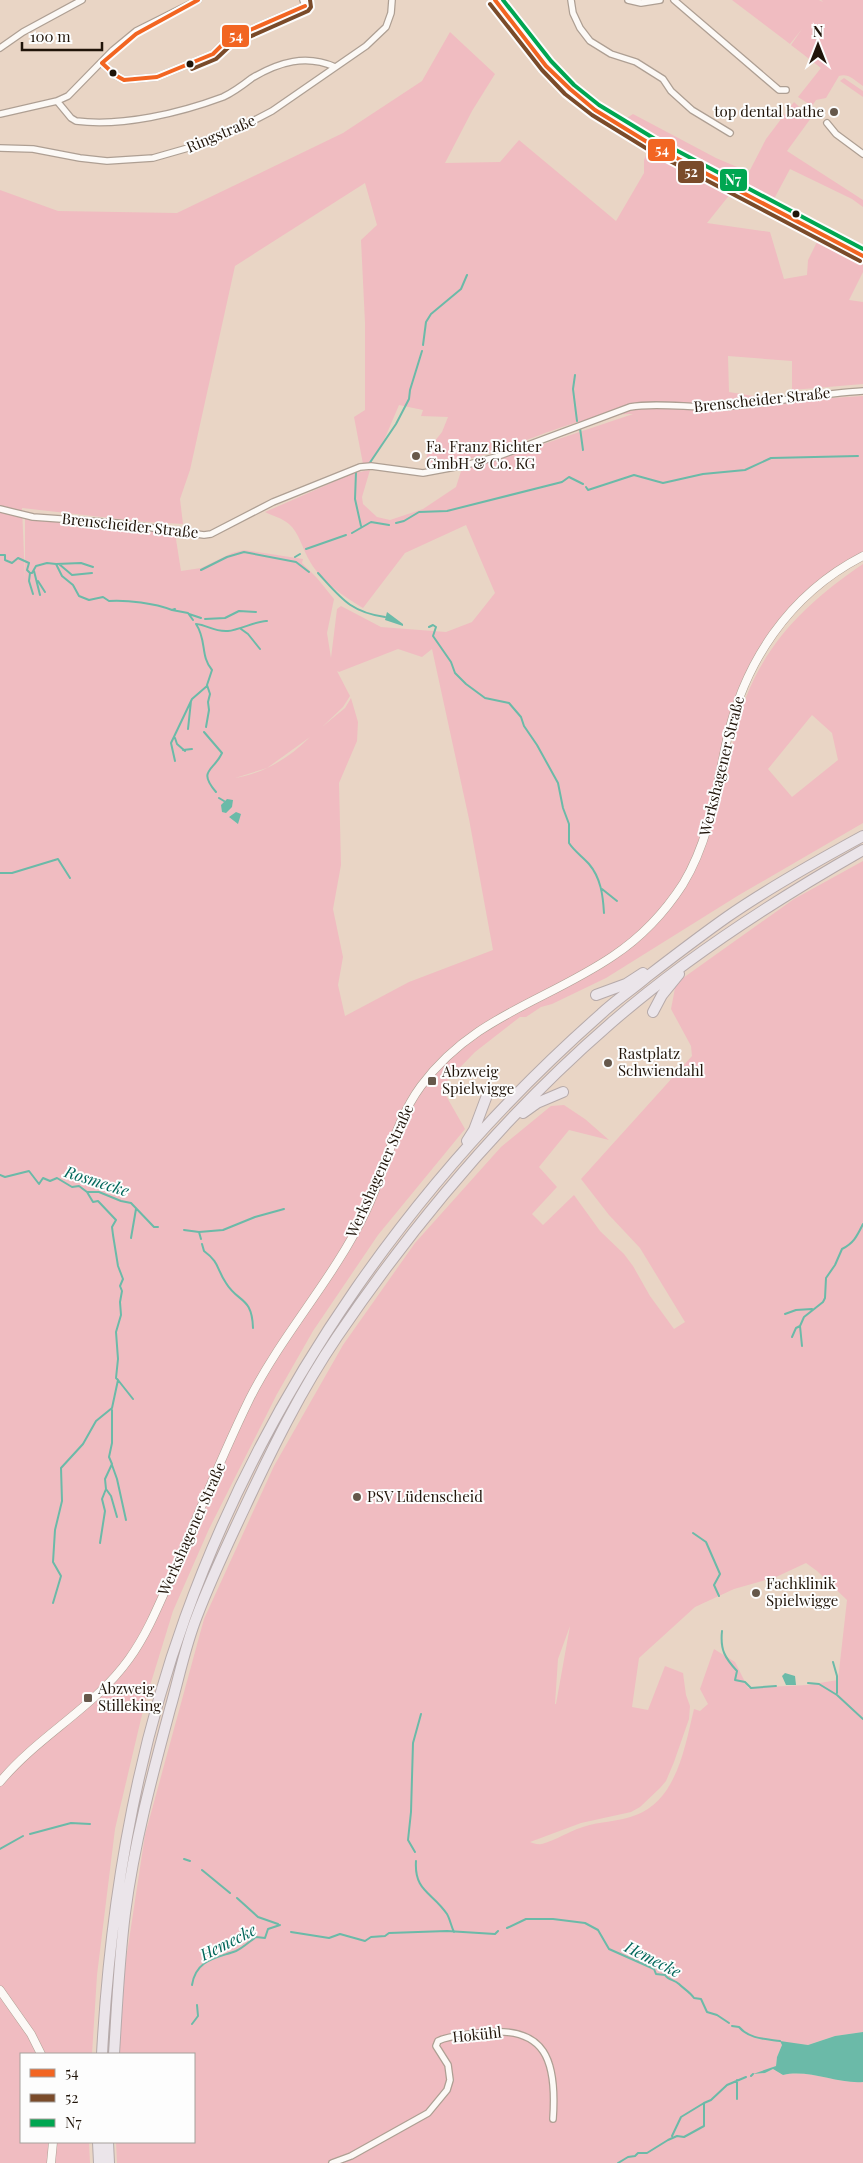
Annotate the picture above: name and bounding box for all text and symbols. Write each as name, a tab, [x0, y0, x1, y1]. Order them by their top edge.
scale bar	[22, 20, 102, 52]
north arrow	[793, 20, 843, 70]
text: N	[813, 22, 823, 41]
line badge: 54	[221, 24, 250, 48]
text: 100 m	[30, 26, 71, 46]
text: 54	[229, 26, 243, 45]
unlabelled marker	[185, 59, 195, 69]
unlabelled marker	[108, 68, 118, 78]
place label: top dental bathe	[714, 101, 824, 121]
marker: top dental bathe	[828, 106, 840, 118]
street label: Ringstraße	[183, 110, 258, 157]
line badge: 54	[647, 138, 676, 162]
text: 54	[655, 140, 669, 159]
line badge: 52	[677, 160, 705, 184]
text: 52	[684, 162, 698, 181]
line badge: N7	[719, 168, 748, 192]
text: N7	[725, 170, 742, 189]
unlabelled marker	[791, 209, 801, 219]
street label: Brenscheider Straße	[693, 382, 831, 416]
place label: Fa. Franz Richter GmbH & Co. KG	[426, 436, 542, 473]
marker: Fa. Franz Richter GmbH & Co. KG	[410, 450, 422, 462]
street label: Brenscheider Straße	[61, 508, 199, 542]
street label: Werkshagener Straße	[694, 694, 748, 839]
place label: Rastplatz Schwiendahl	[618, 1043, 704, 1080]
marker: Rastplatz Schwiendahl	[602, 1057, 614, 1069]
place label: Abzweig Spielwigge	[441, 1061, 514, 1098]
marker: Abzweig Spielwigge	[426, 1075, 438, 1087]
street label: Werkshagener Straße	[340, 1101, 417, 1241]
water label: Rosmecke	[61, 1160, 132, 1201]
street label: Werkshagener Straße	[152, 1459, 229, 1599]
place label: PSV Lüdenscheid	[367, 1486, 483, 1506]
marker: PSV Lüdenscheid	[351, 1491, 363, 1503]
place label: Fachklinik Spielwigge	[766, 1573, 838, 1610]
marker: Fachklinik Spielwigge	[750, 1587, 762, 1599]
place label: Abzweig Stilleking	[97, 1678, 161, 1715]
marker: Abzweig Stilleking	[82, 1692, 94, 1704]
water label: Hemecke	[195, 1918, 260, 1965]
water label: Hemecke	[621, 1935, 685, 1982]
street label: Hokühl	[451, 2021, 502, 2047]
legend	[20, 2053, 195, 2143]
text: 54	[65, 2062, 79, 2082]
text: 52	[65, 2087, 78, 2107]
text: N7	[65, 2112, 82, 2132]

